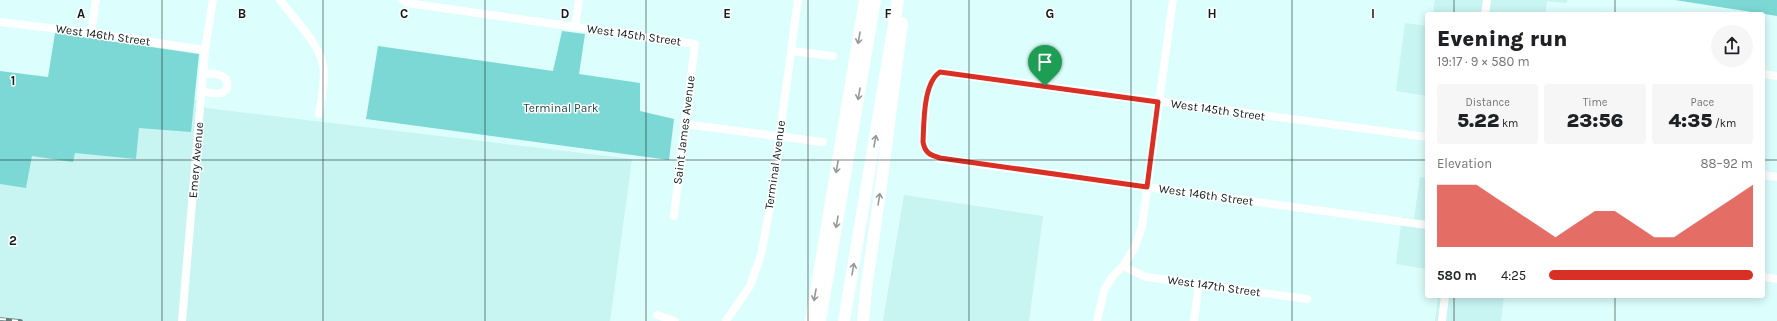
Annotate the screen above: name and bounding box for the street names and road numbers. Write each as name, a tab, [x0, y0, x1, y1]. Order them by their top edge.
street label: West 146th Street	[55, 21, 152, 49]
street label: West 145th Street	[586, 21, 683, 49]
street label: Saint James Avenue	[670, 75, 698, 185]
street label: West 145th Street	[1170, 96, 1267, 124]
street label: Terminal Avenue	[762, 119, 788, 211]
street label: Emery Avenue	[186, 121, 206, 199]
street label: West 146th Street	[1158, 181, 1255, 209]
street label: West 147th Street	[1166, 273, 1262, 300]

